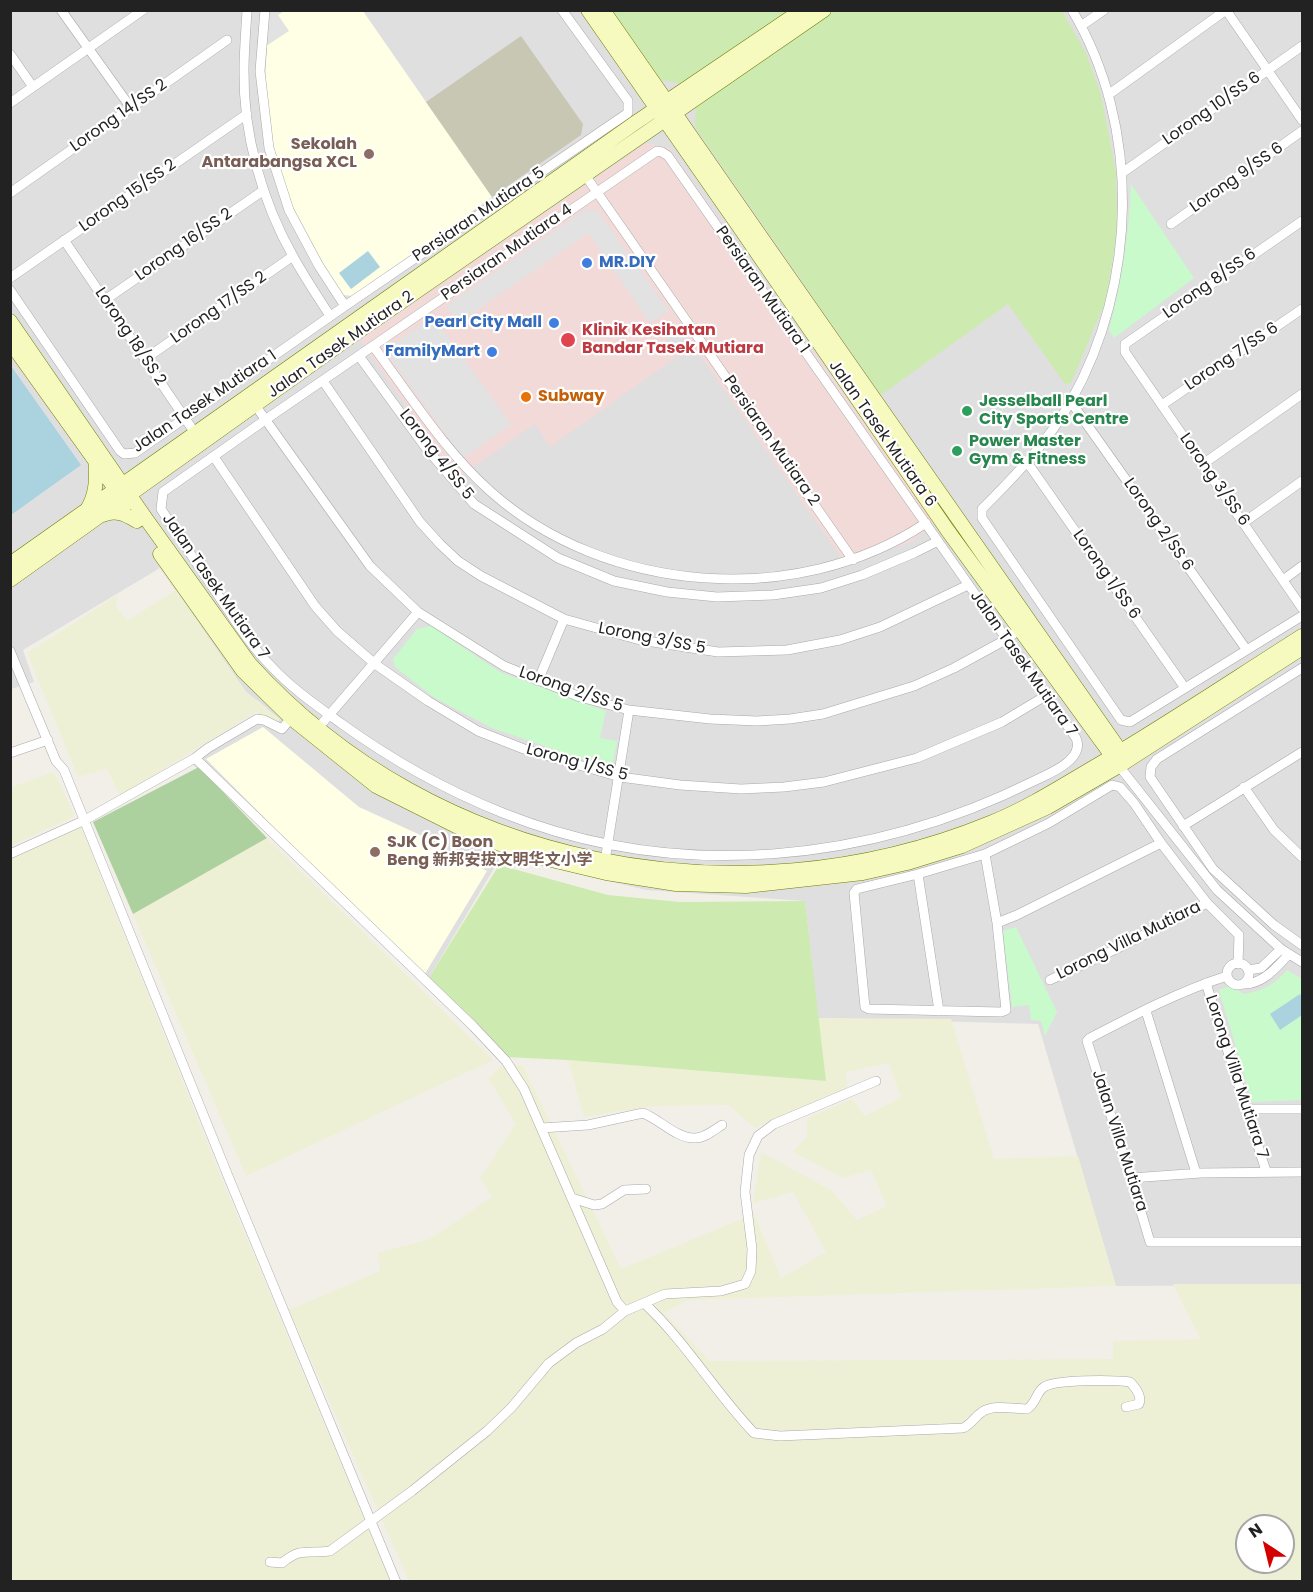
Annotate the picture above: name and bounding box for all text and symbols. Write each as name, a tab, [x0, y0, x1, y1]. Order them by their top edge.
street label: Lorong 10/SS 6	[1160, 68, 1264, 150]
street label: Lorong 14/SS 2	[67, 76, 171, 156]
place label: Sekolah Antarabangsa XCL	[202, 135, 357, 173]
street label: Lorong 9/SS 6	[1187, 139, 1287, 217]
marker: Sekolah Antarabangsa XCL	[362, 147, 376, 161]
street label: Lorong 15/SS 2	[76, 156, 180, 236]
street label: Persiaran Mutiara 5	[409, 164, 549, 266]
street label: Persiaran Mutiara 4	[438, 201, 576, 305]
street label: Lorong 16/SS 2	[132, 204, 236, 286]
street label: Persiaran Mutiara 1	[711, 223, 813, 357]
street label: Lorong 8/SS 6	[1160, 245, 1260, 323]
place label: MR.DIY	[599, 253, 656, 273]
marker: MR.DIY	[580, 256, 594, 270]
street label: Lorong 17/SS 2	[167, 268, 271, 348]
street label: Lorong 18/SS 2	[90, 284, 170, 390]
street label: Jalan Tasek Mutiara 2	[264, 287, 418, 403]
place label: Pearl City Mall	[424, 313, 542, 333]
marker: Pearl City Mall	[547, 316, 561, 330]
street label: Lorong 7/SS 6	[1182, 319, 1282, 395]
place label: Klinik Kesihatan Bandar Tasek Mutiara	[582, 321, 764, 359]
marker: Klinik Kesihatan Bandar Tasek Mutiara	[559, 331, 577, 349]
place label: FamilyMart	[385, 342, 480, 362]
marker: FamilyMart	[485, 345, 499, 359]
street label: Jalan Tasek Mutiara 1	[129, 347, 281, 457]
street label: Jalan Tasek Mutiara 6	[824, 357, 940, 511]
street label: Persiaran Mutiara 2	[719, 372, 823, 510]
place label: Subway	[538, 387, 604, 407]
marker: Subway	[519, 390, 533, 404]
place label: Jesselball Pearl City Sports Centre	[979, 392, 1129, 430]
marker: Jesselball Pearl City Sports Centre	[960, 404, 974, 418]
street label: Lorong 4/SS 5	[395, 406, 477, 504]
street label: Lorong 3/SS 6	[1175, 430, 1253, 530]
place label: Power Master Gym & Fitness	[969, 432, 1086, 470]
marker: Power Master Gym & Fitness	[950, 444, 964, 458]
street label: Lorong 2/SS 6	[1119, 475, 1197, 575]
street label: Jalan Tasek Mutiara 7	[157, 511, 273, 663]
street label: Lorong 1/SS 6	[1068, 527, 1144, 623]
street label: Jalan Tasek Mutiara 7	[965, 588, 1081, 740]
street label: Lorong 3/SS 5	[597, 619, 707, 659]
street label: Lorong 2/SS 5	[517, 663, 625, 717]
street label: Lorong 1/SS 5	[524, 740, 630, 786]
place label: SJK (C) Boon Beng 新邦安拔文明华文小学	[387, 833, 592, 871]
marker: SJK (C) Boon Beng 新邦安拔文明华文小学	[368, 845, 382, 859]
street label: Lorong Villa Mutiara	[1054, 898, 1204, 984]
street label: Lorong Villa Mutiara 7	[1200, 993, 1272, 1161]
street label: Jalan Villa Mutiara	[1087, 1068, 1151, 1214]
north arrow	[1235, 1514, 1295, 1574]
text: N	[1244, 1518, 1267, 1543]

